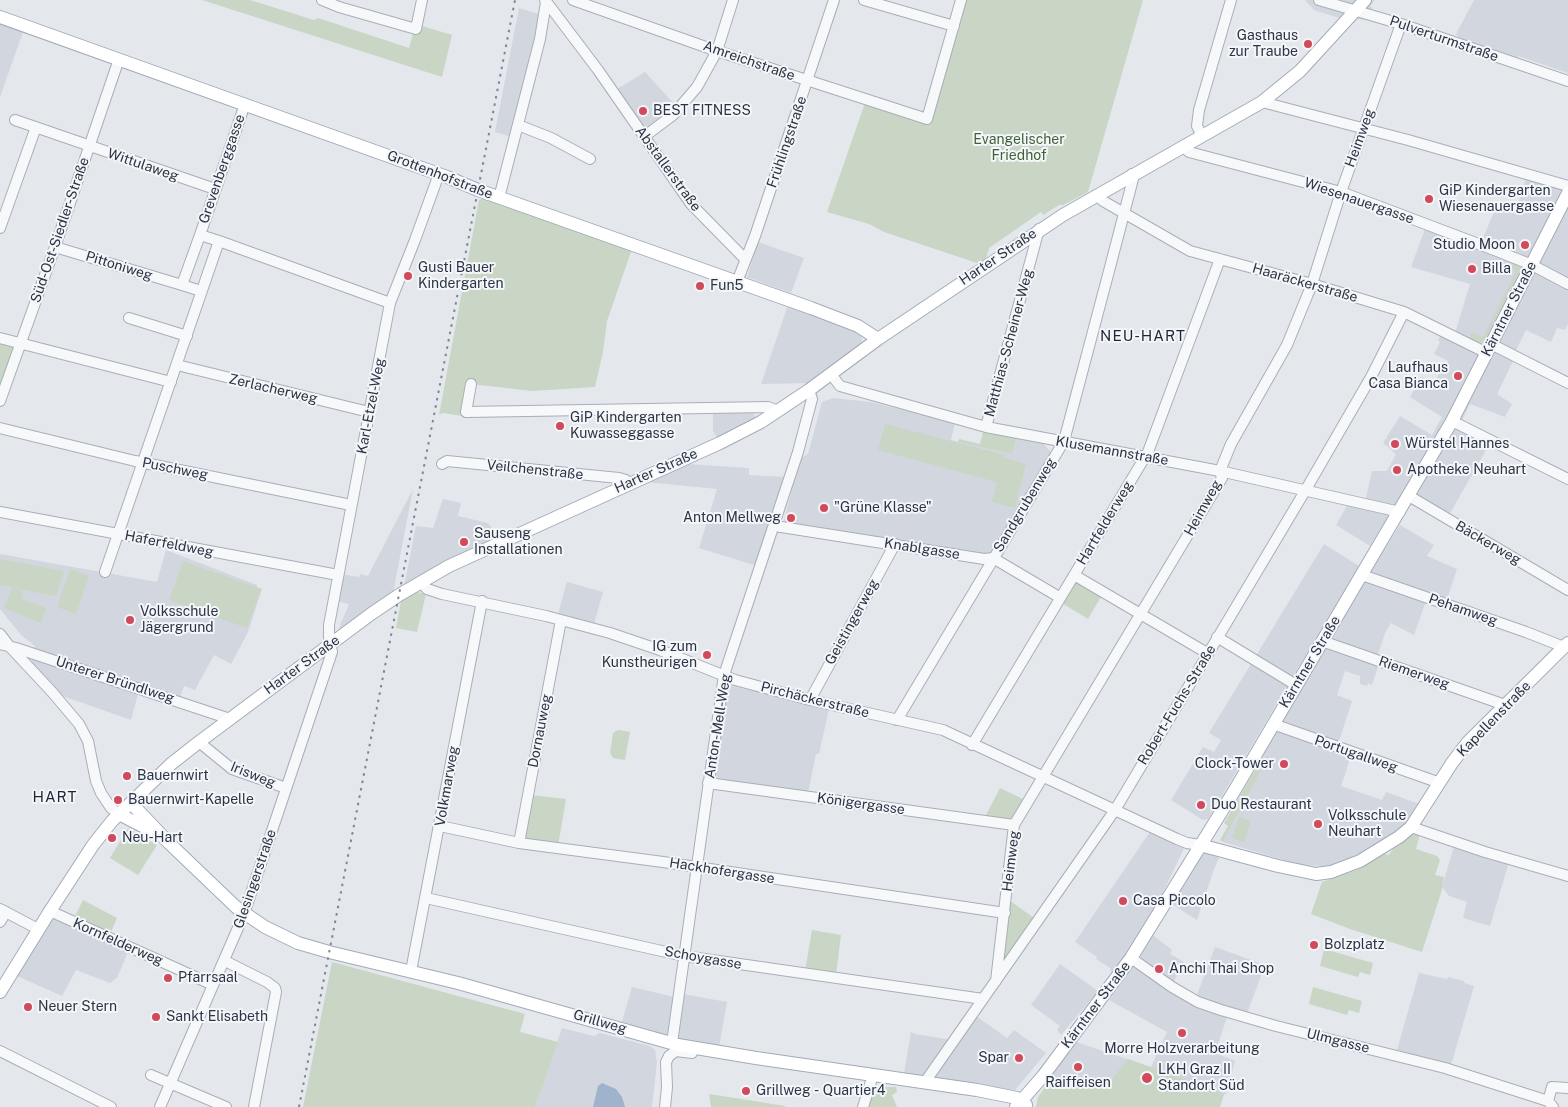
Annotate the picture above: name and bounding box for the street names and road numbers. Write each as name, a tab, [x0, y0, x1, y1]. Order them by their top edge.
street label: Pulverturmstraße	[1387, 13, 1501, 65]
street label: Amreichstraße	[701, 37, 797, 85]
street label: Frühlingstraße	[763, 94, 811, 190]
street label: Heimweg	[1342, 106, 1378, 170]
street label: Grevenberggasse	[195, 112, 249, 226]
street label: Abstallerstraße	[631, 123, 705, 215]
street label: Wittulaweg	[105, 145, 181, 185]
street label: Grottenhofstraße	[385, 147, 495, 203]
street label: Süd-Ost-Siedler-Straße	[27, 155, 93, 305]
street label: Wiesenauergasse	[1302, 174, 1416, 228]
street label: Harter Straße	[956, 225, 1040, 289]
street label: Pittoniweg	[83, 248, 155, 284]
street label: Kärntner Straße	[1478, 259, 1540, 359]
street label: Haaräckerstraße	[1250, 260, 1360, 306]
street label: Matthias-Scheiner-Weg	[981, 267, 1037, 419]
street label: Karl-Etzel-Weg	[353, 356, 389, 456]
street label: Zerlacherweg	[227, 371, 319, 407]
street label: Klusemannstraße	[1054, 433, 1170, 469]
street label: Harter Straße	[612, 445, 700, 497]
street label: Puschweg	[141, 454, 209, 484]
street label: Sandgrubenweg	[990, 455, 1060, 555]
street label: Veilchenstraße	[486, 457, 584, 483]
street label: Heimweg	[1181, 477, 1225, 539]
street label: Hartfelderweg	[1073, 478, 1137, 568]
street label: Bäckerweg	[1452, 517, 1524, 569]
street label: Haferfeldweg	[123, 527, 215, 561]
street label: Knablgasse	[883, 535, 961, 563]
street label: Geistingerweg	[822, 576, 882, 668]
street label: Pehamweg	[1426, 590, 1500, 630]
street label: Kärntner Straße	[1276, 613, 1344, 711]
street label: Harter Straße	[261, 632, 343, 698]
street label: Robert-Fuchs-Straße	[1134, 642, 1220, 768]
street label: Unterer Bründlweg	[53, 653, 177, 707]
street label: Riemerweg	[1376, 653, 1452, 693]
street label: Anton-Mell-Weg	[701, 672, 735, 780]
street label: Pirchäckerstraße	[759, 678, 871, 722]
street label: Kapellenstraße	[1454, 678, 1534, 760]
street label: Dornauweg	[525, 693, 555, 769]
street label: Portugallweg	[1312, 732, 1400, 776]
street label: Volkmarweg	[432, 744, 462, 828]
street label: Irisweg	[228, 758, 278, 792]
street label: Königergasse	[816, 790, 906, 818]
street label: Glesingerstraße	[230, 827, 280, 931]
street label: Heimweg	[999, 830, 1023, 892]
street label: Hackhofergasse	[668, 854, 776, 888]
street label: Kornfelderweg	[70, 915, 166, 969]
street label: Schoygasse	[663, 943, 743, 973]
street label: Kärntner Straße	[1058, 958, 1134, 1052]
street label: Grillweg	[571, 1006, 629, 1038]
street label: Ulmgasse	[1305, 1025, 1371, 1057]

